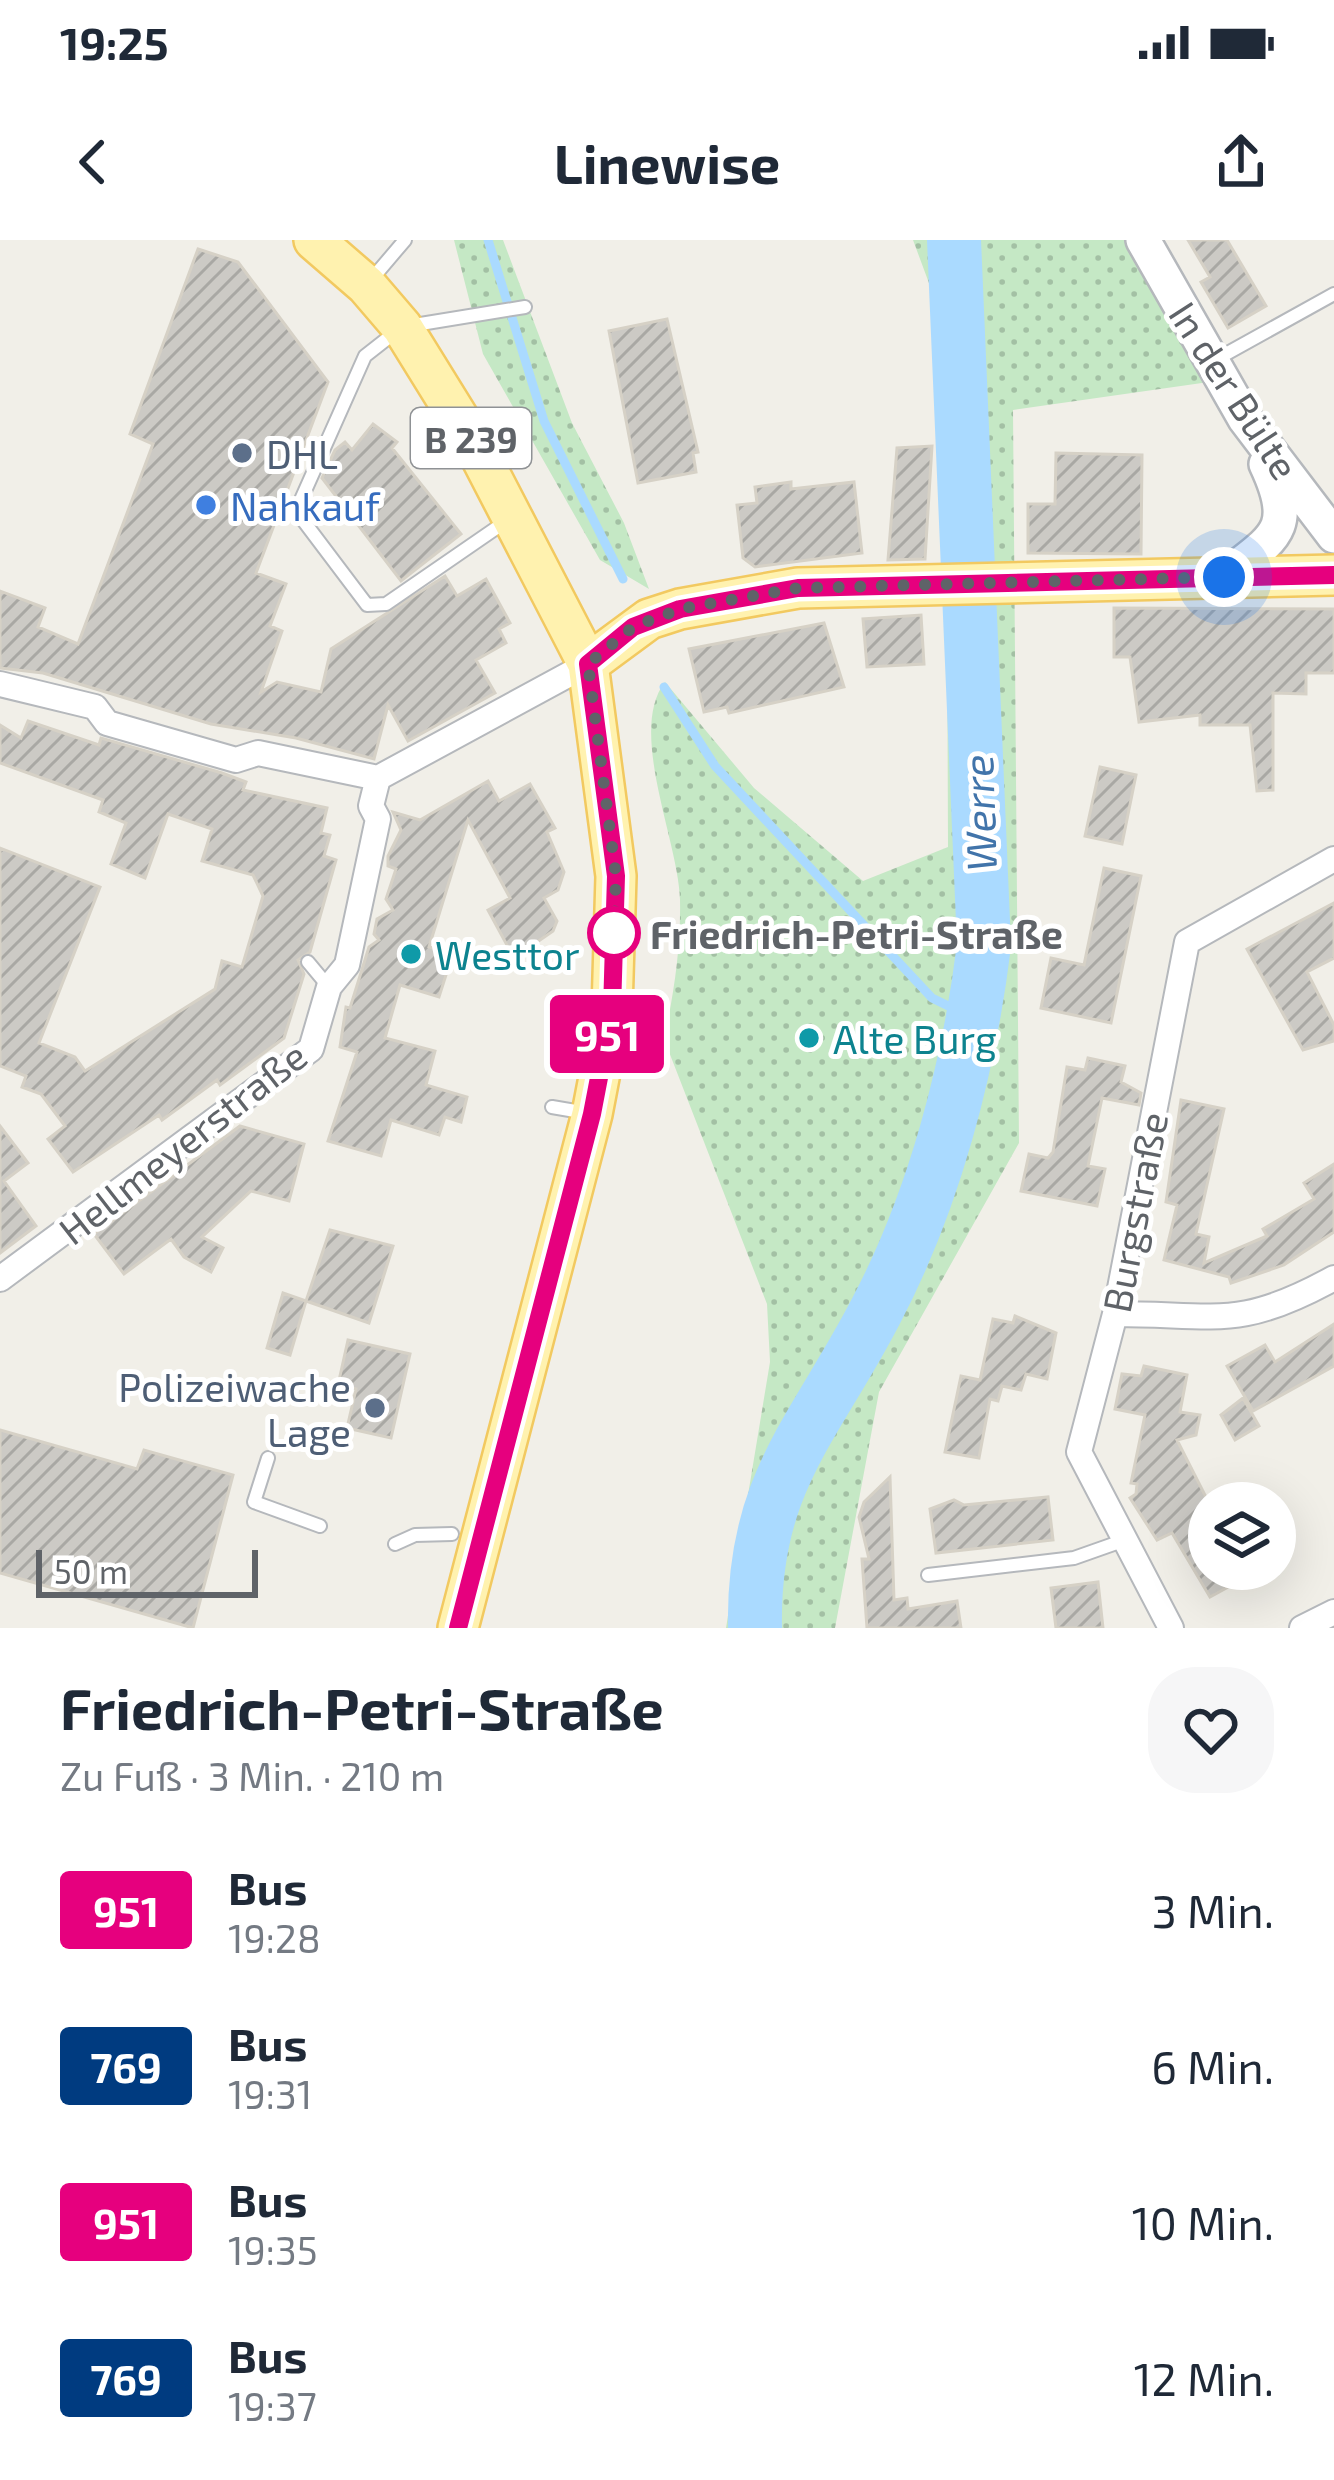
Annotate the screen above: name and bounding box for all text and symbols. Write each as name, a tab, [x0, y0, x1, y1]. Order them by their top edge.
text: 19:25	[60, 15, 169, 69]
icon: back	[60, 129, 126, 195]
icon: share	[1208, 129, 1274, 195]
text: Linewise	[554, 130, 780, 195]
street label: In der Bülte	[1160, 293, 1310, 487]
road number: B 239	[411, 408, 531, 468]
place label: DHL	[266, 430, 338, 477]
marker: DHL	[229, 440, 255, 466]
place label: Nahkauf	[230, 482, 381, 529]
marker: Nahkauf	[193, 492, 219, 518]
your location	[1194, 547, 1254, 607]
water label: Werre	[951, 754, 1005, 872]
marker: Friedrich-Petri-Straße	[589, 908, 639, 958]
place label: Friedrich-Petri-Straße	[650, 910, 1063, 957]
place label: Westtor	[435, 931, 580, 978]
marker: Westtor	[398, 941, 424, 967]
line badge: 951	[538, 995, 676, 1073]
text: 951	[574, 1009, 640, 1059]
place label: Alte Burg	[833, 1015, 997, 1062]
marker: Alte Burg	[796, 1025, 822, 1051]
street label: Hellmeyerstraße	[49, 1031, 315, 1253]
street label: Burgstraße	[1092, 1108, 1176, 1316]
place label: Polizeiwache Lage	[118, 1363, 351, 1455]
marker: Polizeiwache Lage	[362, 1395, 388, 1421]
map controls	[1188, 1482, 1296, 1590]
button: layers	[1188, 1482, 1296, 1590]
scale bar	[36, 1544, 258, 1597]
text: 50 m	[54, 1551, 128, 1591]
button: heart	[1148, 1667, 1274, 1793]
text: Friedrich-Petri-Straße	[60, 1673, 664, 1741]
text: Zu Fuß · 3 Min. · 210 m	[60, 1752, 444, 1799]
text: Bus	[228, 1860, 307, 1914]
text: 3 Min.	[1152, 1883, 1274, 1937]
text: 951	[93, 1885, 159, 1935]
text: 19:28	[228, 1914, 321, 1961]
text: Bus	[228, 2016, 307, 2070]
text: 6 Min.	[1151, 2039, 1274, 2093]
text: 769	[90, 2041, 162, 2091]
text: 19:31	[228, 2070, 312, 2117]
text: Bus	[228, 2172, 307, 2226]
text: 10 Min.	[1132, 2195, 1274, 2249]
text: 951	[93, 2197, 159, 2247]
text: 19:35	[228, 2226, 318, 2273]
text: Bus	[228, 2328, 307, 2382]
text: 12 Min.	[1134, 2351, 1274, 2405]
text: 769	[90, 2353, 162, 2403]
text: 19:37	[228, 2382, 317, 2429]

